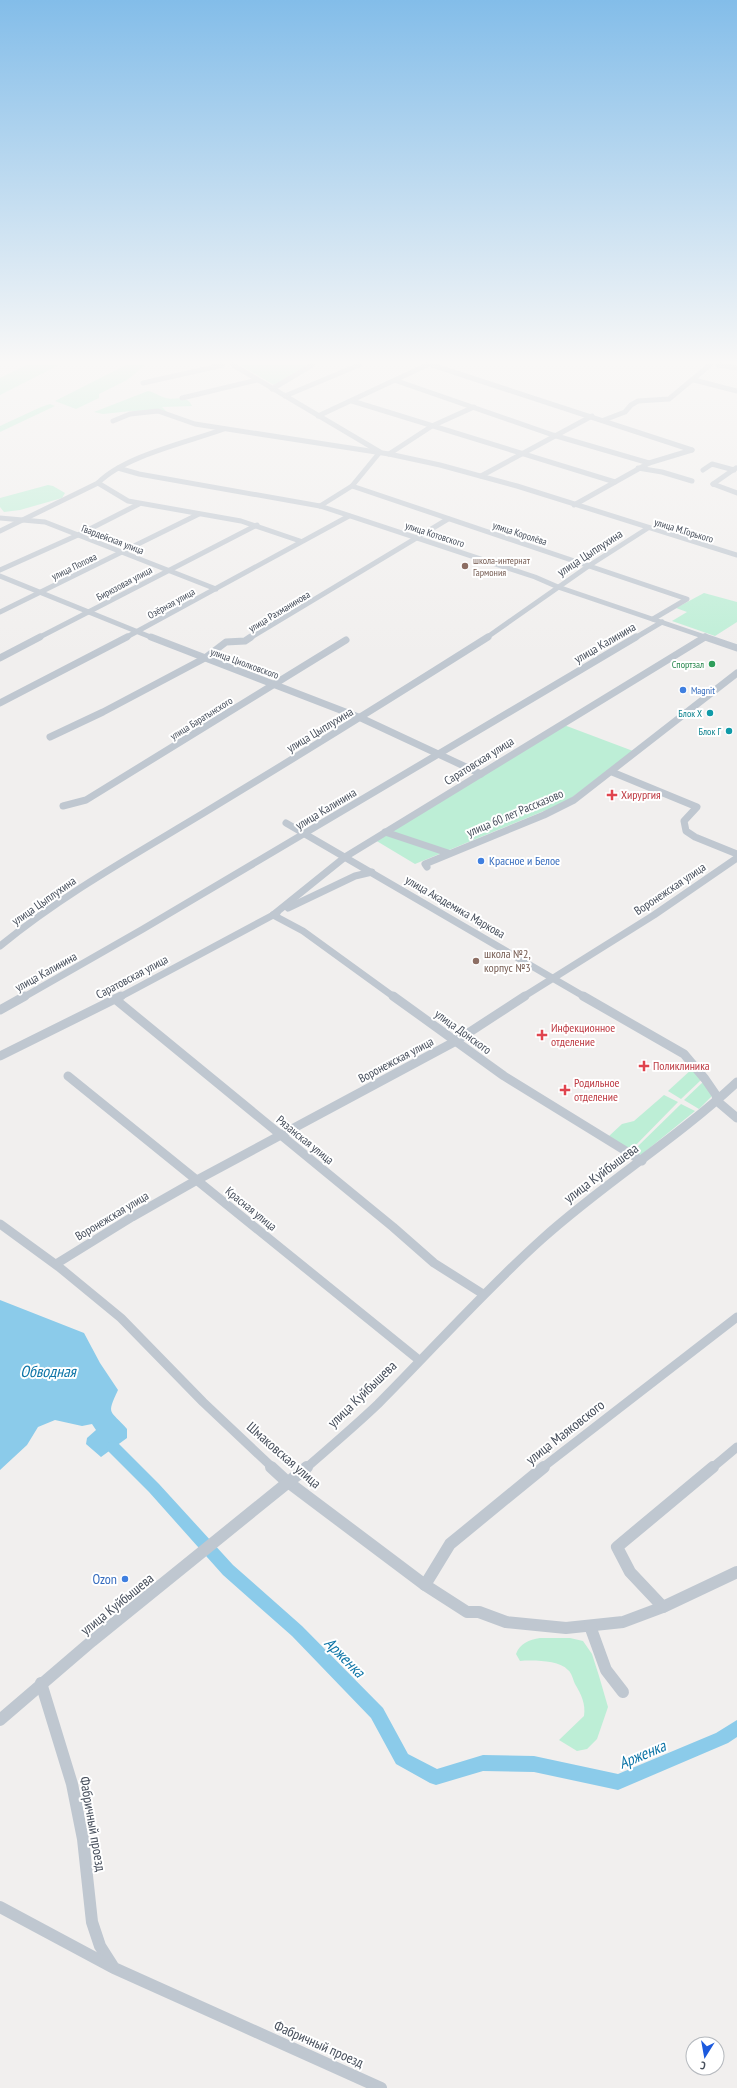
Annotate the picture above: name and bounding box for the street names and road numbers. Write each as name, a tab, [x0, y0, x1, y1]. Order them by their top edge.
street label: улица М.Горького	[653, 515, 715, 546]
street label: улица Котовского	[404, 519, 466, 550]
street label: улица Королёва	[491, 519, 549, 548]
street label: Гвардейская улица	[80, 522, 146, 557]
street label: улица Цыплухина	[554, 526, 625, 579]
street label: улица Попова	[49, 550, 99, 583]
street label: Бирюзовая улица	[94, 563, 154, 604]
street label: Озёрная улица	[145, 585, 197, 622]
street label: улица Рахманинова	[246, 588, 312, 635]
street label: улица Калинина	[571, 619, 638, 666]
street label: улица Циолковского	[209, 645, 281, 682]
street label: улица Баратынского	[168, 694, 235, 743]
street label: улица Цыплухина	[284, 704, 356, 755]
street label: Саратовская улица	[441, 733, 517, 788]
street label: улица Калинина	[293, 784, 359, 833]
street label: улица 60 лет Рассказово	[464, 785, 565, 840]
street label: Воронежская улица	[631, 859, 709, 918]
street label: улица Академика Маркова	[403, 872, 508, 941]
street label: улица Цыплухина	[9, 873, 79, 928]
street label: улица Калинина	[12, 948, 80, 995]
street label: Саратовская улица	[93, 951, 171, 1002]
street label: улица Донского	[432, 1006, 494, 1057]
street label: Воронежская улица	[356, 1033, 436, 1086]
street label: Рязанская улица	[273, 1112, 337, 1168]
street label: улица Куйбышева	[560, 1139, 642, 1207]
street label: Красная улица	[223, 1183, 280, 1234]
street label: Воронежская улица	[72, 1188, 151, 1243]
street label: улица Куйбышева	[324, 1357, 400, 1431]
street label: улица Маяковского	[522, 1396, 608, 1468]
street label: Шмаковская улица	[243, 1418, 325, 1492]
street label: улица Куйбышева	[77, 1569, 157, 1639]
street label: Фабричный проезд	[76, 1775, 110, 1873]
street label: Фабричный проезд	[271, 2016, 367, 2072]

